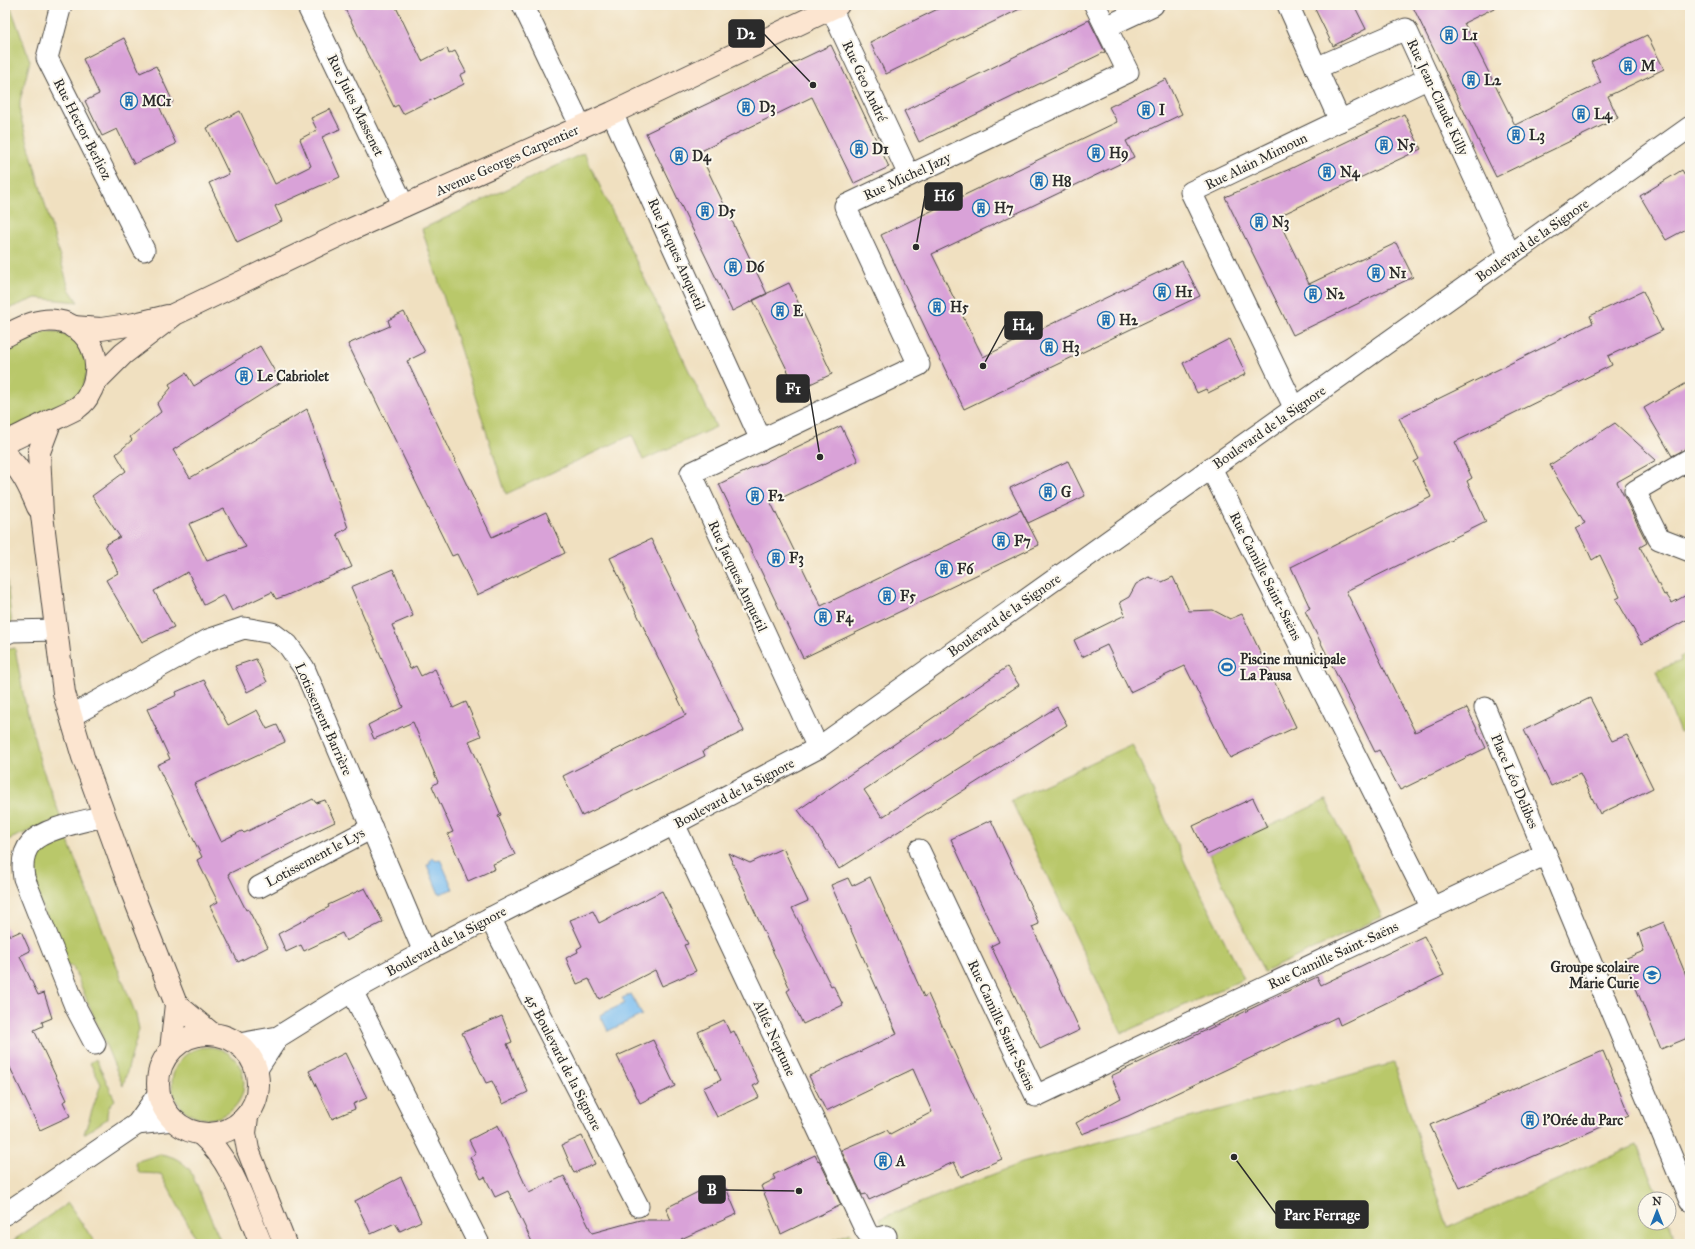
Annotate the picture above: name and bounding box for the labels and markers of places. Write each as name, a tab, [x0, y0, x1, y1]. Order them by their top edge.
callout: D2	[729, 20, 764, 47]
building icon: L1	[1439, 25, 1459, 45]
place label: L1	[1462, 27, 1478, 44]
building icon: M	[1618, 56, 1638, 76]
place label: M	[1641, 58, 1656, 75]
building icon: L2	[1461, 70, 1481, 90]
place label: L2	[1484, 72, 1502, 89]
building icon: MC1	[119, 91, 139, 111]
place label: MC1	[142, 93, 172, 110]
building icon: D3	[736, 97, 756, 117]
place label: D3	[759, 99, 776, 117]
building icon: I	[1136, 100, 1156, 120]
place label: I	[1159, 102, 1165, 119]
building icon: L4	[1571, 104, 1591, 124]
place label: L4	[1594, 106, 1613, 124]
building icon: L3	[1506, 125, 1526, 145]
place label: L3	[1529, 127, 1545, 145]
building icon: N5	[1374, 135, 1394, 155]
place label: N5	[1397, 137, 1416, 154]
building icon: D1	[849, 139, 869, 159]
place label: D1	[872, 141, 889, 158]
building icon: H9	[1086, 143, 1106, 163]
place label: H9	[1109, 145, 1129, 163]
building icon: D4	[669, 146, 689, 166]
place label: D4	[692, 148, 712, 166]
building icon: N4	[1317, 162, 1337, 182]
place label: N4	[1340, 164, 1361, 182]
building icon: H8	[1029, 171, 1049, 191]
place label: H8	[1052, 173, 1072, 190]
callout: H6	[925, 183, 962, 210]
building icon: H7	[971, 198, 991, 218]
place label: H7	[994, 200, 1014, 217]
building icon: D5	[695, 201, 715, 221]
place label: D5	[718, 203, 736, 220]
building icon: N3	[1249, 212, 1269, 232]
place label: N3	[1272, 214, 1290, 232]
building icon: D6	[723, 257, 743, 277]
place label: D6	[746, 259, 765, 276]
building icon: N1	[1366, 263, 1386, 283]
place label: N1	[1389, 265, 1407, 282]
building icon: H1	[1152, 282, 1172, 302]
place label: H1	[1175, 284, 1193, 301]
building icon: N2	[1303, 284, 1323, 304]
place label: N2	[1326, 286, 1346, 303]
building icon: H5	[927, 297, 947, 317]
place label: H5	[950, 299, 969, 316]
building icon: E	[770, 301, 790, 321]
place label: E	[793, 303, 803, 320]
building icon: H2	[1096, 310, 1116, 330]
callout: H4	[1005, 312, 1042, 339]
place label: H2	[1119, 312, 1139, 329]
building icon: H3	[1039, 337, 1059, 357]
place label: H3	[1062, 339, 1080, 357]
building icon: Le Cabriolet	[234, 366, 254, 386]
place label: Le Cabriolet	[257, 368, 329, 385]
callout: F1	[777, 375, 809, 402]
building icon: G	[1038, 482, 1058, 502]
place label: G	[1061, 484, 1072, 501]
building icon: F2	[745, 486, 765, 506]
place label: F2	[768, 488, 785, 505]
building icon: F7	[991, 531, 1011, 551]
place label: F7	[1014, 533, 1031, 550]
building icon: F3	[766, 548, 786, 568]
place label: F3	[789, 550, 804, 568]
building icon: F6	[934, 559, 954, 579]
place label: F6	[957, 561, 974, 578]
building icon: F5	[877, 586, 897, 606]
place label: F5	[900, 588, 916, 605]
building icon: F4	[813, 607, 833, 627]
place label: F4	[836, 609, 854, 627]
place label: Piscine municipale La Pausa	[1240, 651, 1346, 684]
sports icon: Piscine municipale La Pausa	[1217, 657, 1237, 677]
place label: Groupe scolaire Marie Curie	[1550, 959, 1639, 992]
school or university icon: Groupe scolaire Marie Curie	[1642, 965, 1662, 985]
building icon: l'Orée du Parc	[1520, 1110, 1540, 1130]
place label: l'Orée du Parc	[1542, 1112, 1623, 1129]
building icon: A	[873, 1151, 893, 1171]
place label: A	[895, 1153, 906, 1170]
callout: B	[699, 1176, 725, 1203]
callout: Parc Ferrage	[1276, 1201, 1368, 1228]

